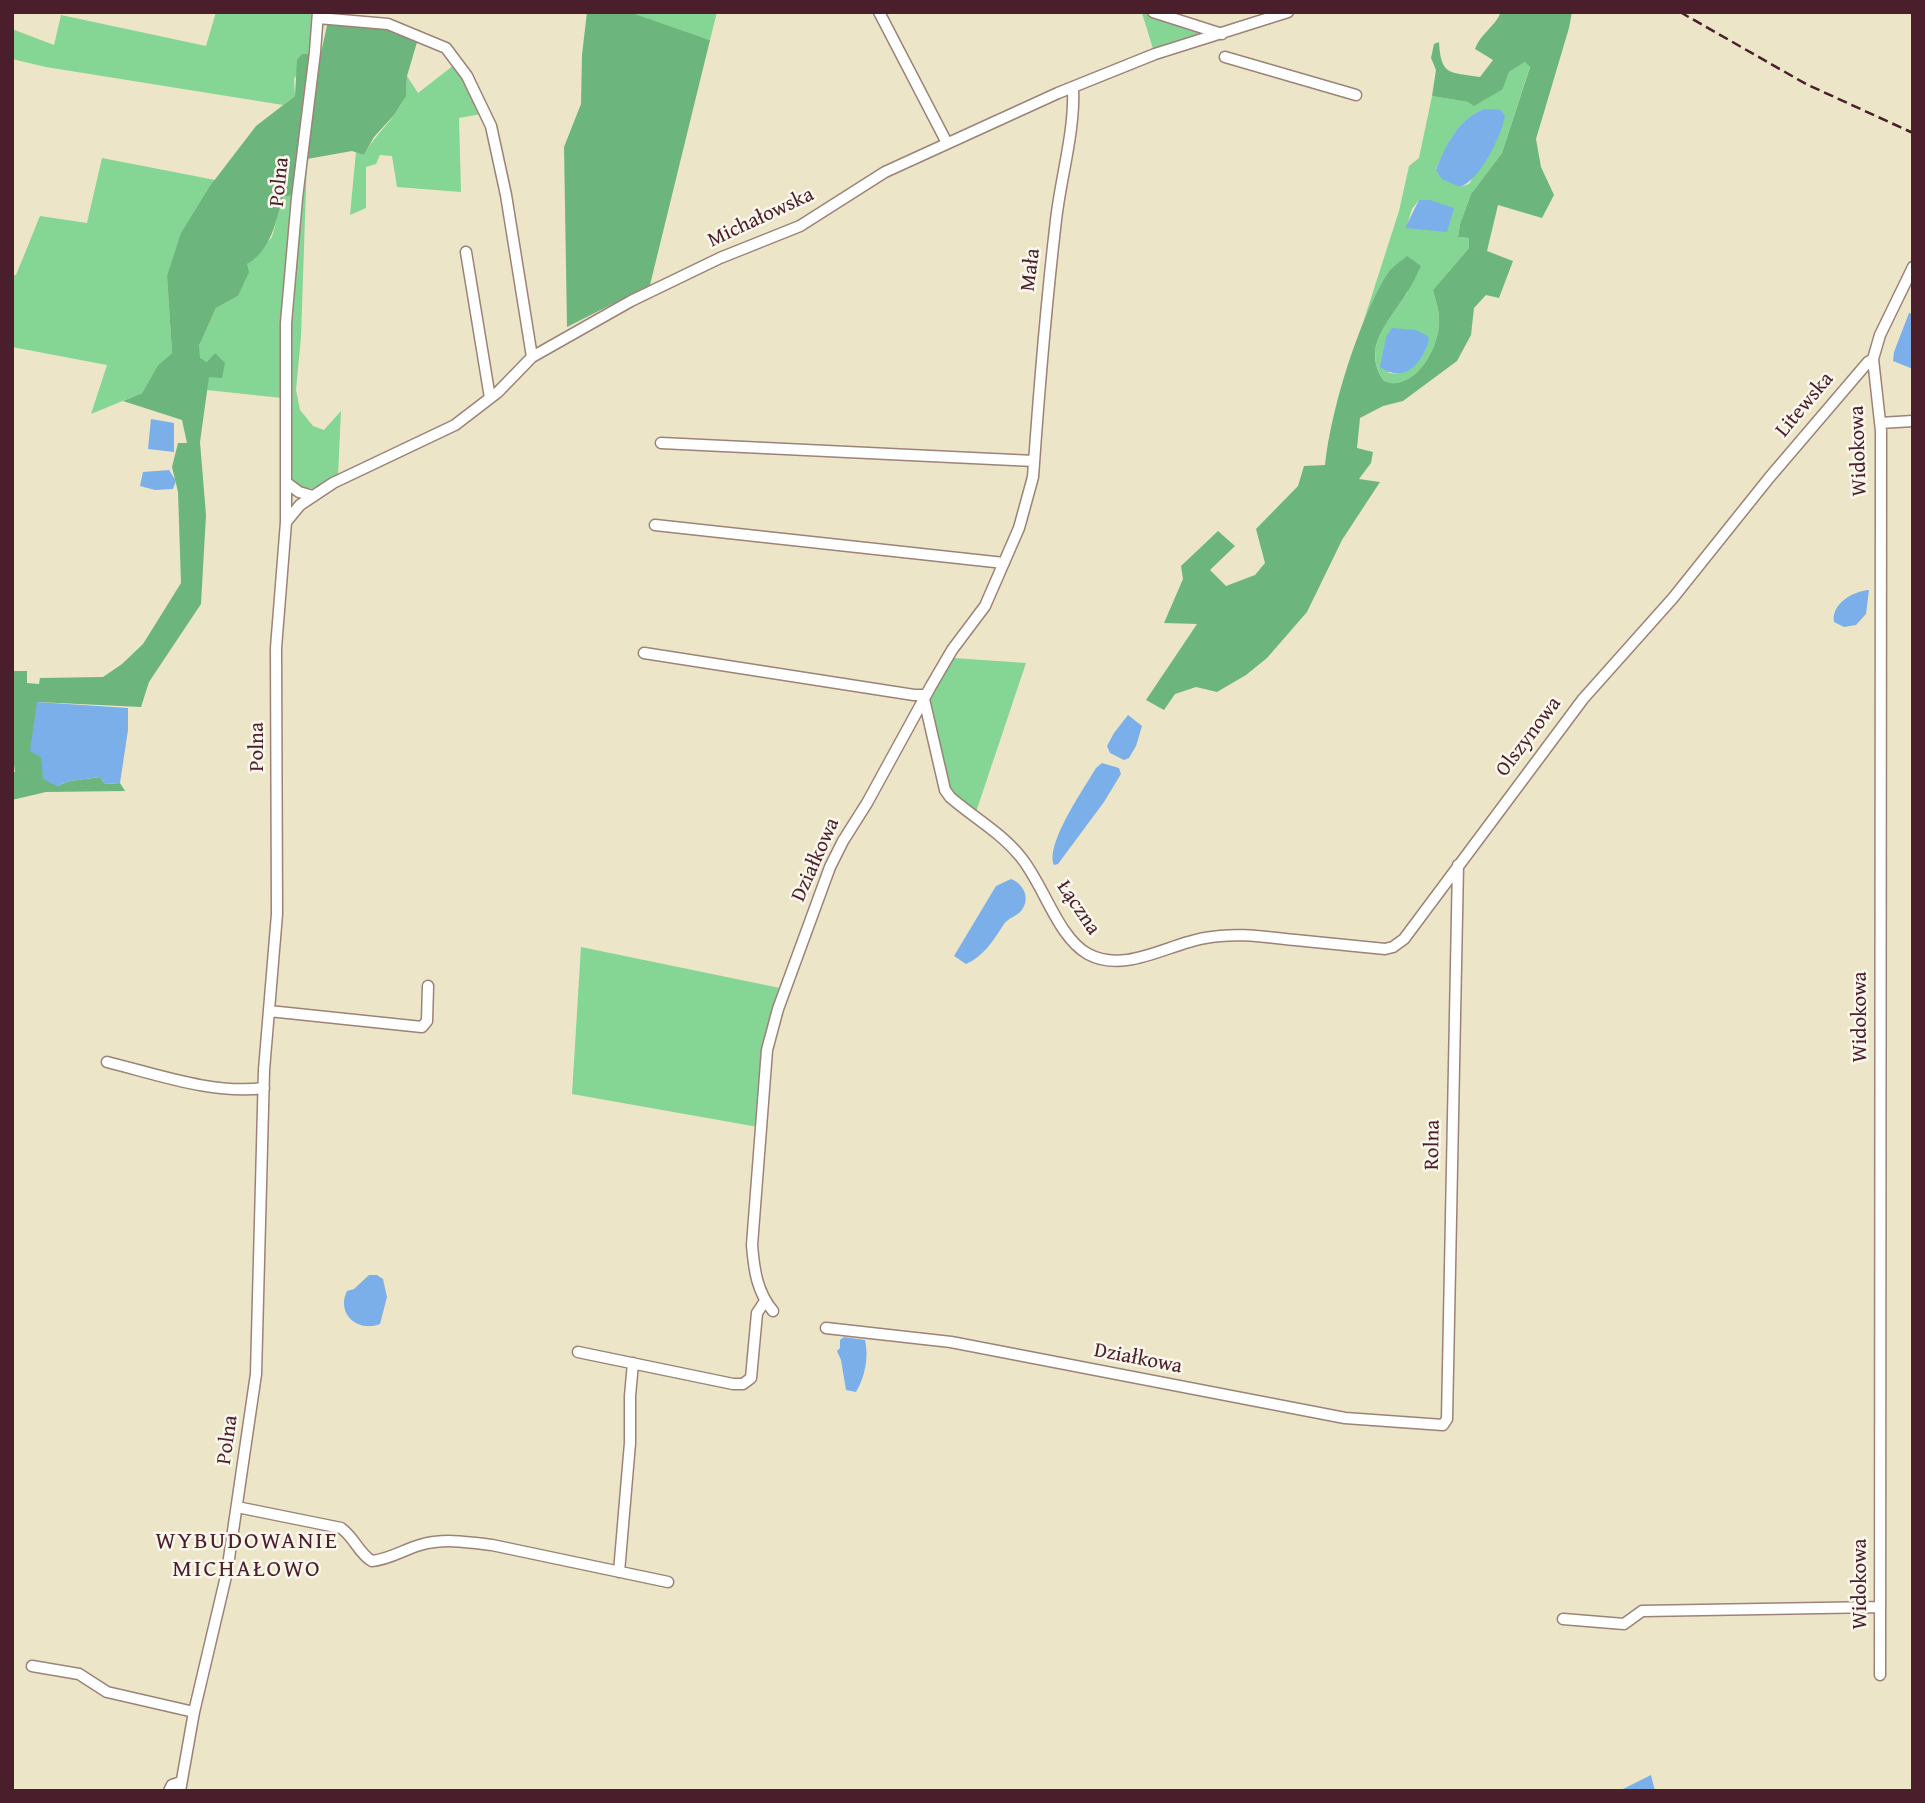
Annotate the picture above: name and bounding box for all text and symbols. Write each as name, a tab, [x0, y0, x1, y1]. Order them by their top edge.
street label: Polna	[265, 156, 295, 208]
street label: Michałowska	[704, 182, 818, 254]
street label: Mała	[1016, 247, 1046, 293]
street label: Litewska	[1771, 367, 1839, 443]
street label: Widokowa	[1845, 405, 1873, 497]
street label: Olszynowa	[1491, 692, 1567, 782]
street label: Polna	[245, 722, 271, 772]
street label: Działkowa	[786, 814, 846, 906]
street label: Łączna	[1051, 876, 1105, 940]
street label: Widokowa	[1848, 972, 1874, 1062]
street label: Rolna	[1420, 1120, 1446, 1170]
street label: Działkowa	[1092, 1338, 1184, 1380]
street label: Polna	[212, 1414, 244, 1466]
district label: WYBUDOWANIE MICHAŁOWO	[157, 1528, 337, 1584]
street label: Widokowa	[1848, 1539, 1874, 1629]

